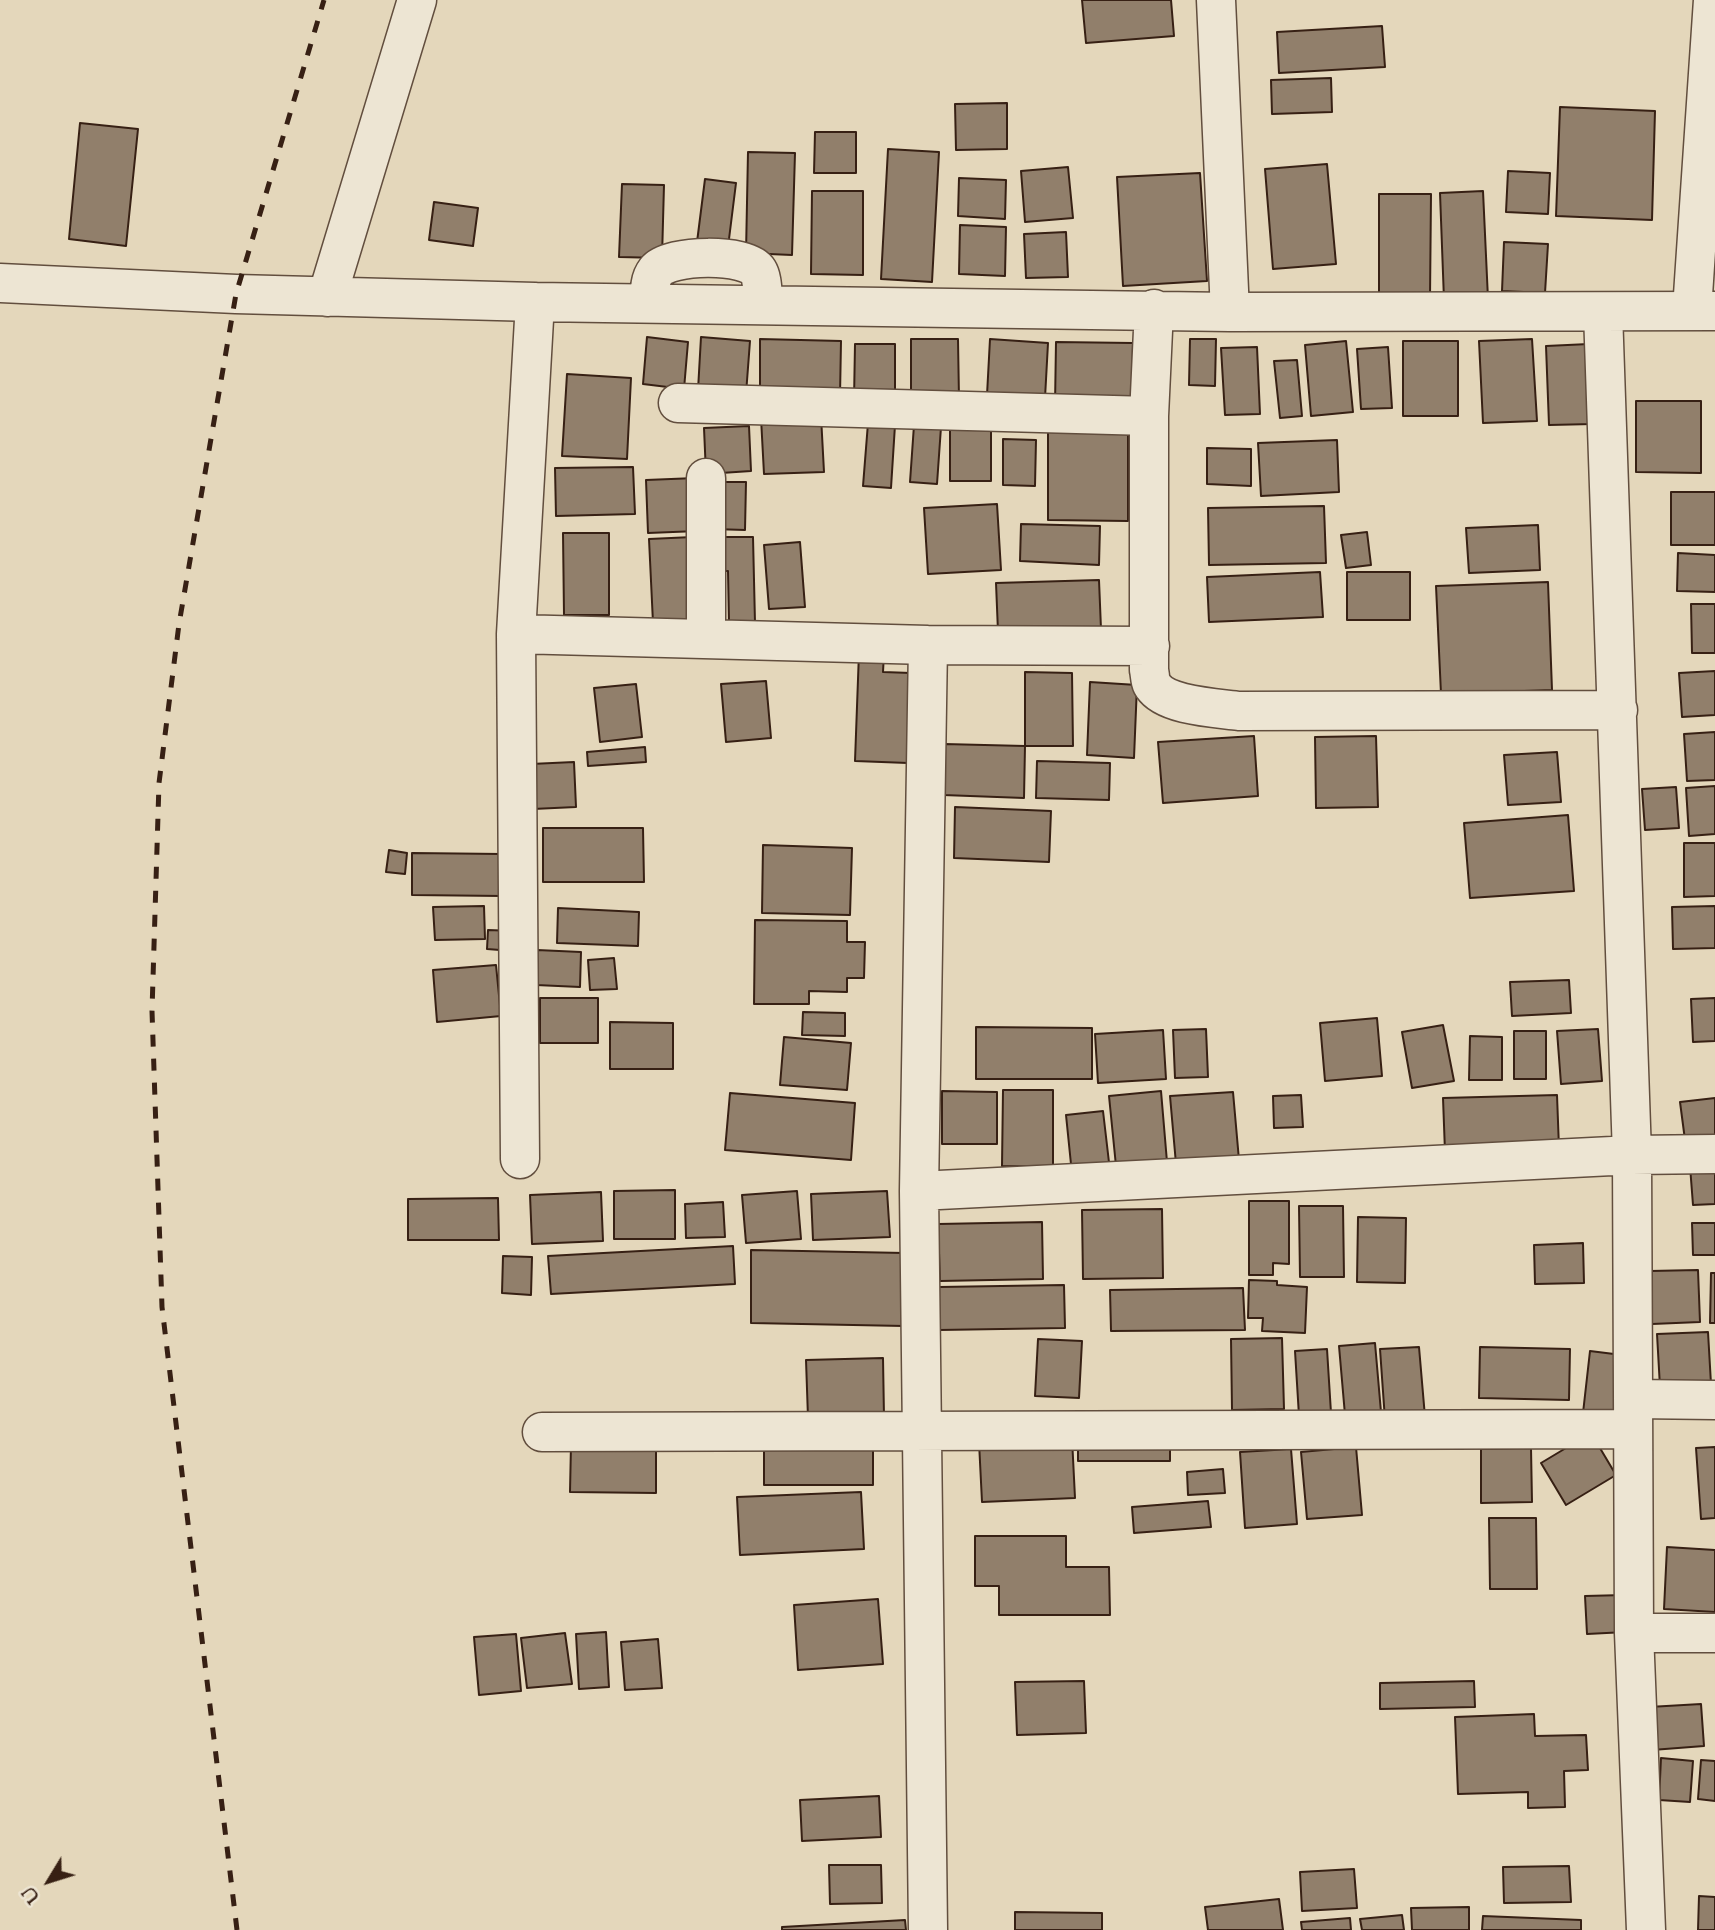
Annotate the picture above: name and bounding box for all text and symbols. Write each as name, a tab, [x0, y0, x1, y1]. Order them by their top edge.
north arrow	[14, 1846, 84, 1916]
text: U	[17, 1880, 47, 1909]

